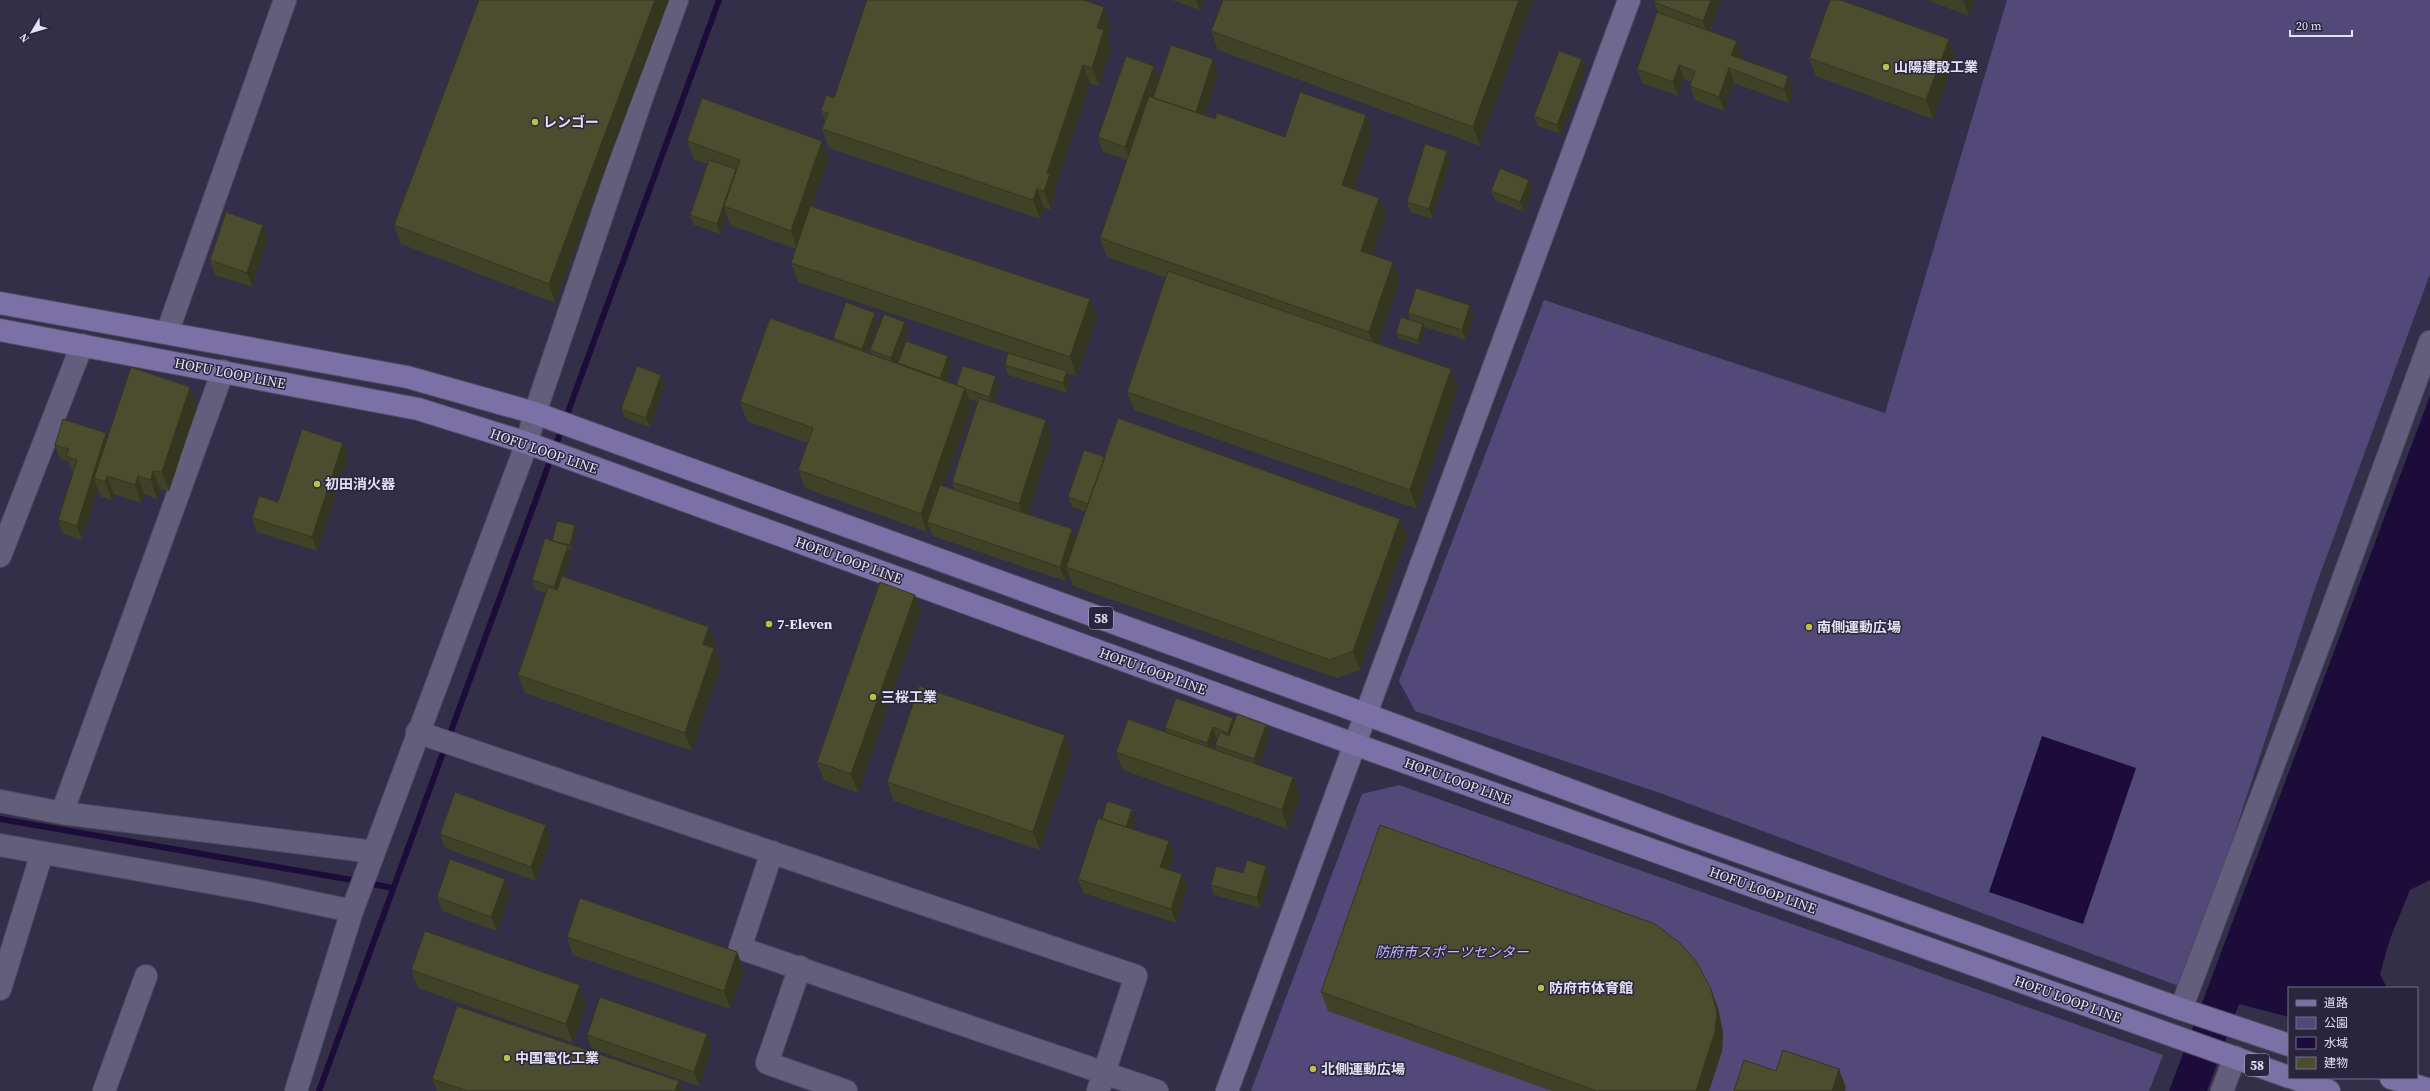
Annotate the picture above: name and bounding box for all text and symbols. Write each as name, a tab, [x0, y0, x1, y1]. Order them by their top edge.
north arrow	[12, 12, 52, 52]
scale bar	[2290, 12, 2352, 38]
text: 20 m	[2296, 18, 2322, 34]
text: N	[16, 30, 33, 46]
place label: 山陽建設工業	[1894, 57, 1978, 77]
marker: 山陽建設工業	[1881, 62, 1891, 72]
place label: レンゴー	[543, 112, 599, 132]
marker: レンゴー	[530, 117, 540, 127]
street label: HOFU LOOP LINE	[173, 352, 287, 394]
street label: HOFU LOOP LINE	[487, 423, 601, 479]
place label: 初田消火器	[325, 474, 396, 494]
marker: 初田消火器	[312, 479, 322, 489]
street label: HOFU LOOP LINE	[793, 531, 905, 589]
road number: 58	[1089, 607, 1113, 629]
place label: 7-Eleven	[777, 614, 833, 634]
place label: 南側運動広場	[1817, 617, 1901, 637]
marker: 7-Eleven	[764, 619, 774, 629]
marker: 南側運動広場	[1804, 622, 1814, 632]
street label: HOFU LOOP LINE	[1097, 642, 1209, 700]
place label: 三桜工業	[881, 687, 937, 707]
marker: 三桜工業	[868, 692, 878, 702]
street label: HOFU LOOP LINE	[1402, 752, 1514, 810]
street label: HOFU LOOP LINE	[1707, 861, 1819, 919]
park label: 防府市スポーツセンター	[1375, 942, 1530, 962]
street label: HOFU LOOP LINE	[2012, 970, 2124, 1028]
place label: 防府市体育館	[1549, 978, 1633, 998]
marker: 防府市体育館	[1536, 983, 1546, 993]
legend	[2288, 987, 2418, 1079]
text: 道路	[2324, 995, 2348, 1011]
text: 公園	[2324, 1015, 2348, 1031]
text: 水域	[2324, 1035, 2348, 1051]
place label: 中国電化工業	[515, 1048, 599, 1068]
marker: 中国電化工業	[502, 1053, 512, 1063]
road number: 58	[2245, 1054, 2269, 1076]
text: 建物	[2324, 1055, 2348, 1071]
place label: 北側運動広場	[1321, 1059, 1405, 1079]
marker: 北側運動広場	[1308, 1064, 1318, 1074]

